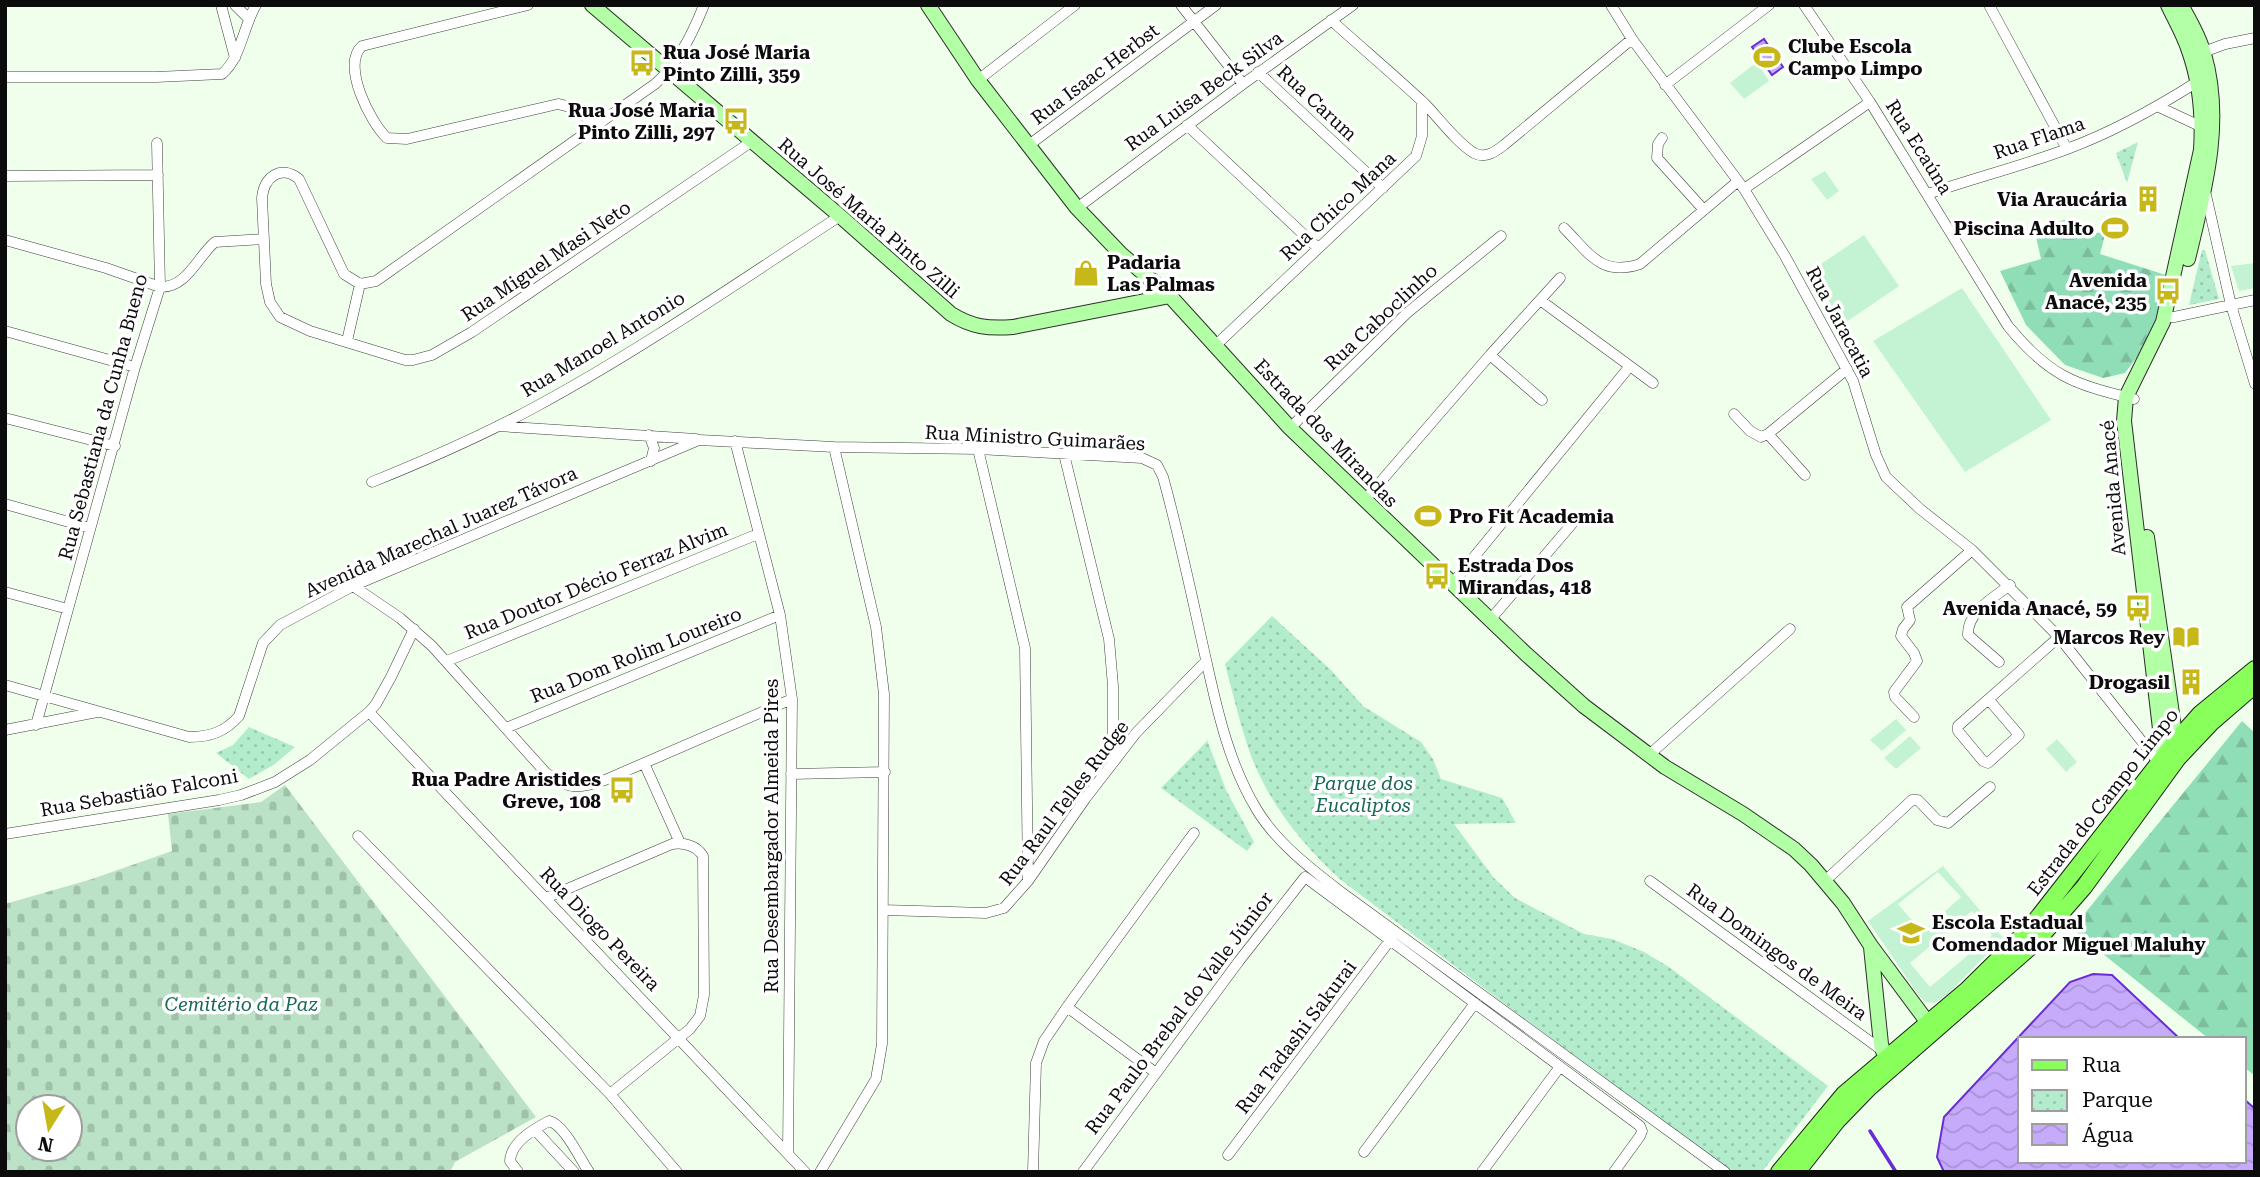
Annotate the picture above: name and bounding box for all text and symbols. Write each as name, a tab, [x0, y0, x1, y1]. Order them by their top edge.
street label: Rua Isaac Herbst	[1027, 19, 1163, 129]
street label: Rua Luisa Beck Silva	[1121, 26, 1288, 156]
place label: Clube Escola Campo Limpo	[1788, 35, 1923, 80]
place label: Rua José Maria Pinto Zilli, 359	[663, 41, 810, 86]
sports icon: Clube Escola Campo Limpo	[1752, 42, 1782, 72]
bus stop icon: Rua José Maria Pinto Zilli, 359	[627, 48, 657, 78]
street label: Rua Carum	[1272, 60, 1362, 146]
street label: Rua Ecaúna	[1881, 95, 1958, 199]
place label: Rua José Maria Pinto Zilli, 297	[568, 99, 715, 144]
bus stop icon: Rua José Maria Pinto Zilli, 297	[721, 106, 751, 136]
street label: Rua Flama	[1990, 111, 2088, 164]
street label: Rua José Maria Pinto Zilli	[774, 133, 964, 303]
street label: Rua Chico Mana	[1275, 146, 1401, 265]
building icon: Via Araucária	[2133, 184, 2163, 214]
place label: Via Araucária	[1997, 188, 2127, 211]
street label: Rua Miguel Masi Neto	[457, 196, 635, 326]
sports icon: Piscina Adulto	[2100, 213, 2130, 243]
place label: Piscina Adulto	[1954, 217, 2094, 240]
place label: Padaria Las Palmas	[1107, 251, 1215, 296]
shop icon: Padaria Las Palmas	[1071, 258, 1101, 288]
street label: Rua Caboclinho	[1320, 259, 1442, 375]
street label: Rua Jaracatia	[1801, 263, 1879, 382]
place label: Avenida Anacé, 235	[2045, 269, 2147, 314]
street label: Rua Sebastiana da Cunha Bueno	[54, 271, 152, 563]
bus stop icon: Avenida Anacé, 235	[2153, 276, 2183, 306]
street label: Rua Manoel Antonio	[517, 286, 689, 402]
street label: Estrada dos Mirandas	[1249, 354, 1403, 512]
street label: Avenida Anacé	[2096, 419, 2130, 557]
street label: Rua Ministro Guimarães	[924, 421, 1146, 455]
street label: Avenida Marechal Juarez Távora	[301, 461, 581, 603]
sports icon: Pro Fit Academia	[1413, 501, 1443, 531]
place label: Pro Fit Academia	[1449, 505, 1614, 528]
street label: Rua Doutor Décio Ferraz Alvim	[461, 518, 731, 644]
place label: Estrada Dos Mirandas, 418	[1458, 554, 1592, 599]
bus stop icon: Estrada Dos Mirandas, 418	[1422, 561, 1452, 591]
bus stop icon: Avenida Anacé, 59	[2123, 593, 2153, 623]
place label: Avenida Anacé, 59	[1943, 597, 2117, 620]
street label: Rua Dom Rolim Loureiro	[527, 602, 745, 708]
library icon: Marcos Rey	[2171, 622, 2201, 652]
place label: Marcos Rey	[2053, 626, 2166, 649]
building icon: Drogasil	[2176, 667, 2206, 697]
place label: Drogasil	[2089, 671, 2170, 694]
street label: Rua Desembargador Almeida Pires	[760, 679, 783, 993]
street label: Estrada do Campo Limpo	[2023, 704, 2183, 900]
street label: Rua Raul Telles Rudge	[994, 716, 1134, 890]
street label: Rua Sebastião Falconi	[38, 764, 240, 822]
place label: Rua Padre Aristides Greve, 108	[412, 768, 601, 813]
park label: Parque dos Eucaliptos	[1312, 772, 1413, 817]
bus stop icon: Rua Padre Aristides Greve, 108	[607, 775, 637, 805]
street label: Rua Diogo Pereira	[535, 862, 665, 996]
street label: Rua Domingos de Meira	[1682, 879, 1872, 1026]
street label: Rua Paulo Brebal do Valle Júnior	[1080, 887, 1278, 1139]
place label: Escola Estadual Comendador Miguel Maluhy	[1932, 911, 2206, 956]
school or university icon: Escola Estadual Comendador Miguel Maluhy	[1896, 918, 1926, 948]
street label: Rua Tadashi Sakurai	[1231, 956, 1361, 1118]
park label: Cemitério da Paz	[164, 993, 318, 1016]
legend	[2018, 1037, 2246, 1163]
text: Rua	[2082, 1053, 2121, 1077]
text: Parque	[2082, 1088, 2153, 1112]
north arrow	[14, 1093, 84, 1163]
text: Água	[2082, 1122, 2134, 1147]
text: N	[36, 1131, 55, 1157]

